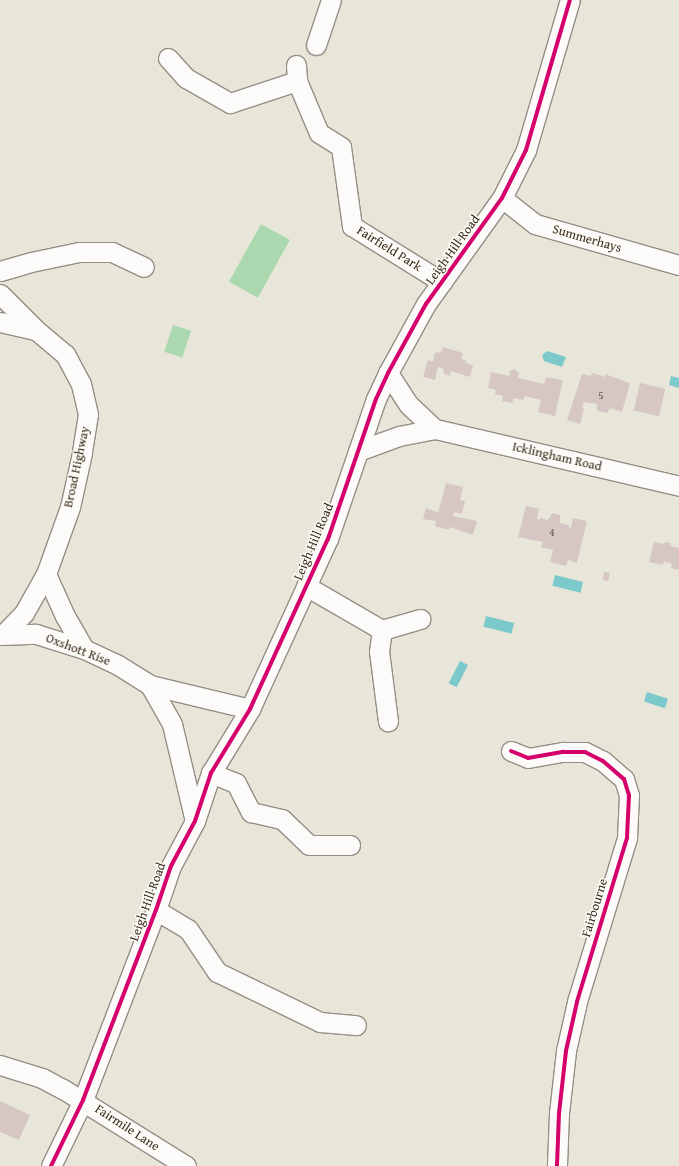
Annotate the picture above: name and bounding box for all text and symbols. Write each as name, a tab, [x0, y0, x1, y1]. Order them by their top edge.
street label: Leigh Hill Road	[422, 212, 484, 288]
street label: Summerhays	[551, 222, 623, 256]
street label: Fairfield Park	[354, 223, 424, 275]
house number: 5	[598, 388, 604, 402]
street label: Broad Highway	[61, 425, 93, 509]
street label: Icklingham Road	[511, 439, 603, 475]
street label: Leigh Hill Road	[291, 501, 337, 583]
house number: 4	[549, 525, 555, 539]
street label: Oxshott Rise	[43, 631, 113, 669]
street label: Leigh Hill Road	[127, 861, 169, 943]
street label: Fairbourne	[579, 877, 611, 939]
street label: Fairmile Lane	[92, 1101, 162, 1155]

